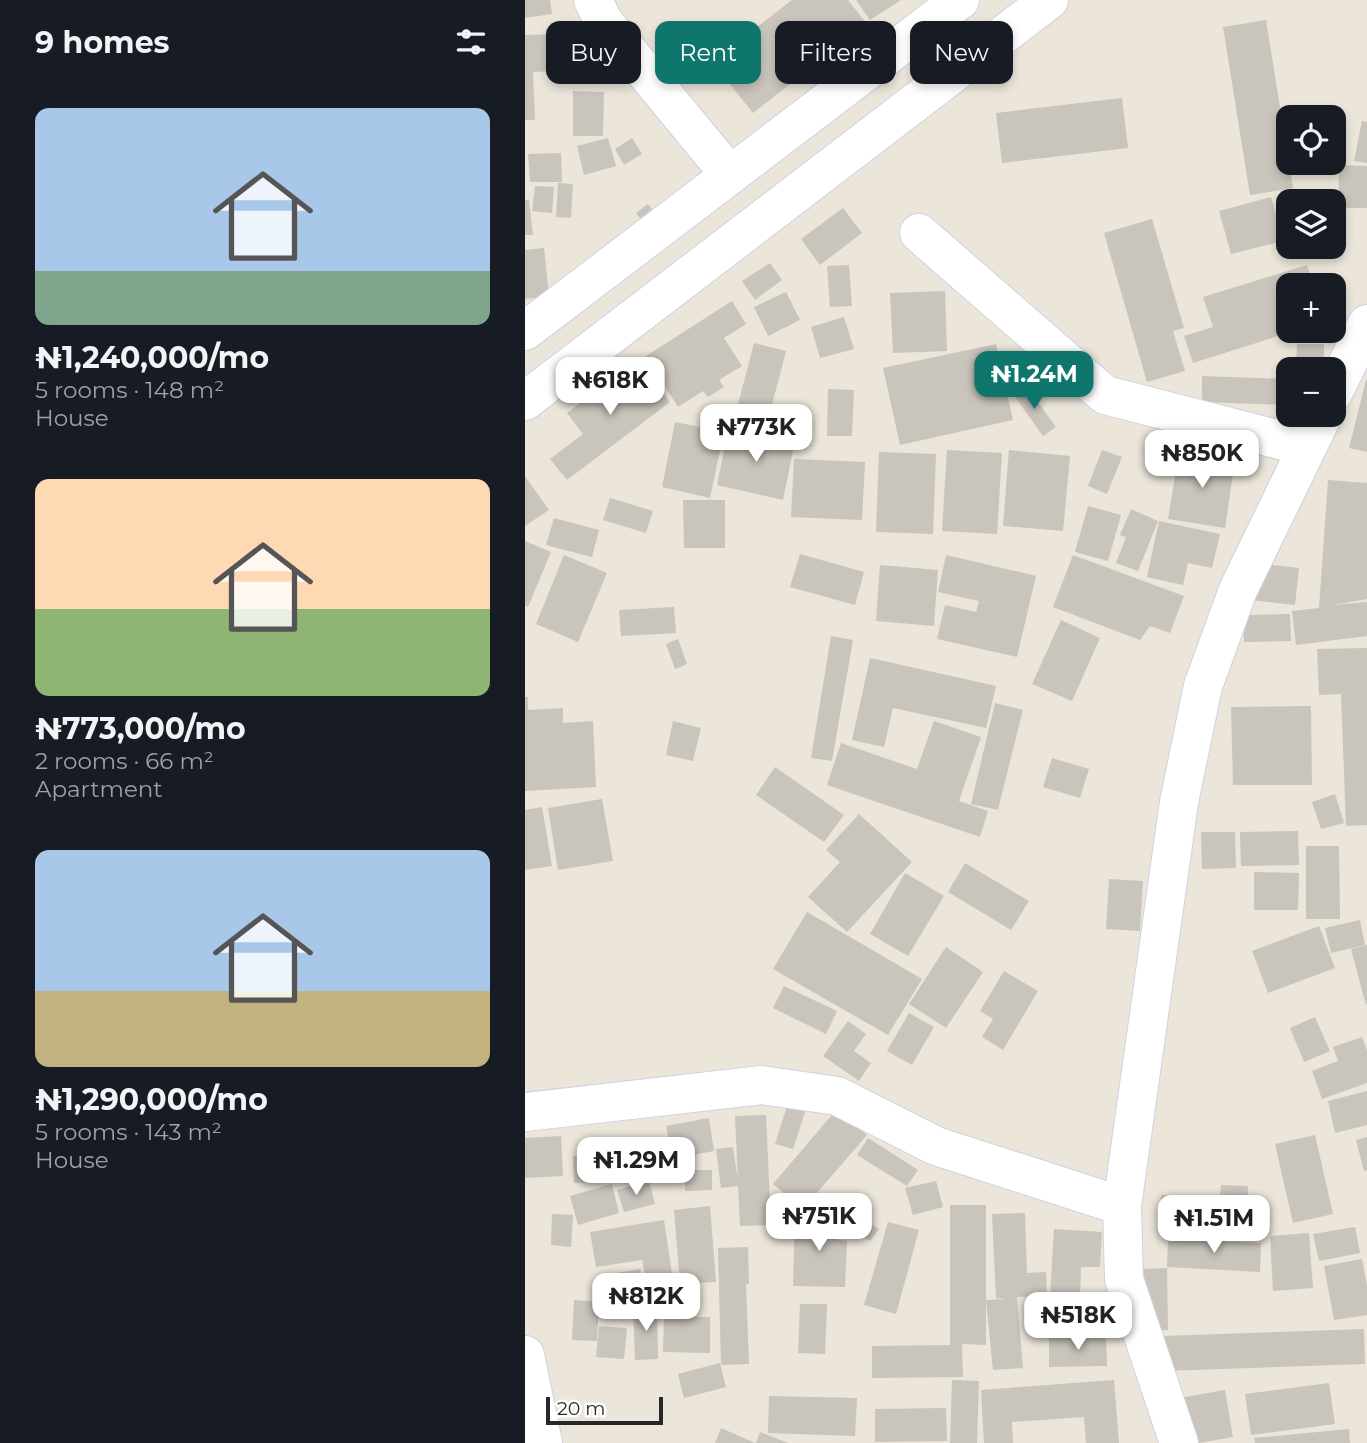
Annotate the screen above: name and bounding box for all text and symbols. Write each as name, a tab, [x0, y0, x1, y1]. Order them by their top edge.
chip: Buy	[546, 21, 641, 84]
chip: Rent	[655, 21, 761, 84]
chip: Filters	[775, 21, 896, 84]
chip: New	[910, 21, 1013, 84]
icon: filters	[452, 23, 490, 61]
text: 9 homes	[35, 24, 170, 61]
map controls	[1276, 105, 1346, 427]
button: locate	[1276, 105, 1346, 175]
icon: home	[200, 153, 326, 279]
button: layers	[1276, 189, 1346, 259]
button: +	[1276, 273, 1346, 343]
text: ₦1,240,000/mo	[35, 339, 269, 376]
pin: ₦1.24M	[977, 352, 1091, 411]
button: −	[1276, 357, 1346, 427]
pin: ₦618K	[561, 358, 659, 417]
text: ₦1.24M	[990, 360, 1078, 388]
text: ₦618K	[572, 366, 648, 394]
text: 5 rooms · 148 m²	[35, 376, 224, 404]
text: House	[35, 404, 109, 432]
pin: ₦773K	[707, 405, 805, 464]
text: ₦773K	[716, 413, 796, 441]
pin: ₦850K	[1153, 430, 1251, 490]
text: ₦850K	[1161, 439, 1243, 467]
icon: home	[200, 524, 326, 650]
text: ₦773,000/mo	[35, 710, 246, 747]
text: 2 rooms · 66 m²	[35, 747, 214, 775]
text: Apartment	[35, 775, 163, 803]
icon: home	[200, 895, 326, 1021]
text: ₦1,290,000/mo	[35, 1081, 268, 1118]
text: 5 rooms · 143 m²	[35, 1118, 222, 1146]
pin: ₦1.29M	[579, 1138, 693, 1197]
text: House	[35, 1146, 109, 1174]
text: ₦1.29M	[593, 1146, 679, 1174]
pin: ₦751K	[770, 1194, 868, 1253]
pin: ₦1.51M	[1157, 1196, 1271, 1255]
text: ₦751K	[782, 1202, 856, 1230]
text: ₦1.51M	[1174, 1204, 1254, 1232]
pin: ₦812K	[597, 1274, 695, 1333]
text: ₦812K	[608, 1282, 684, 1310]
pin: ₦518K	[1029, 1292, 1127, 1352]
text: ₦518K	[1040, 1301, 1116, 1329]
scale bar	[546, 1394, 663, 1426]
text: 20 m	[557, 1397, 605, 1420]

